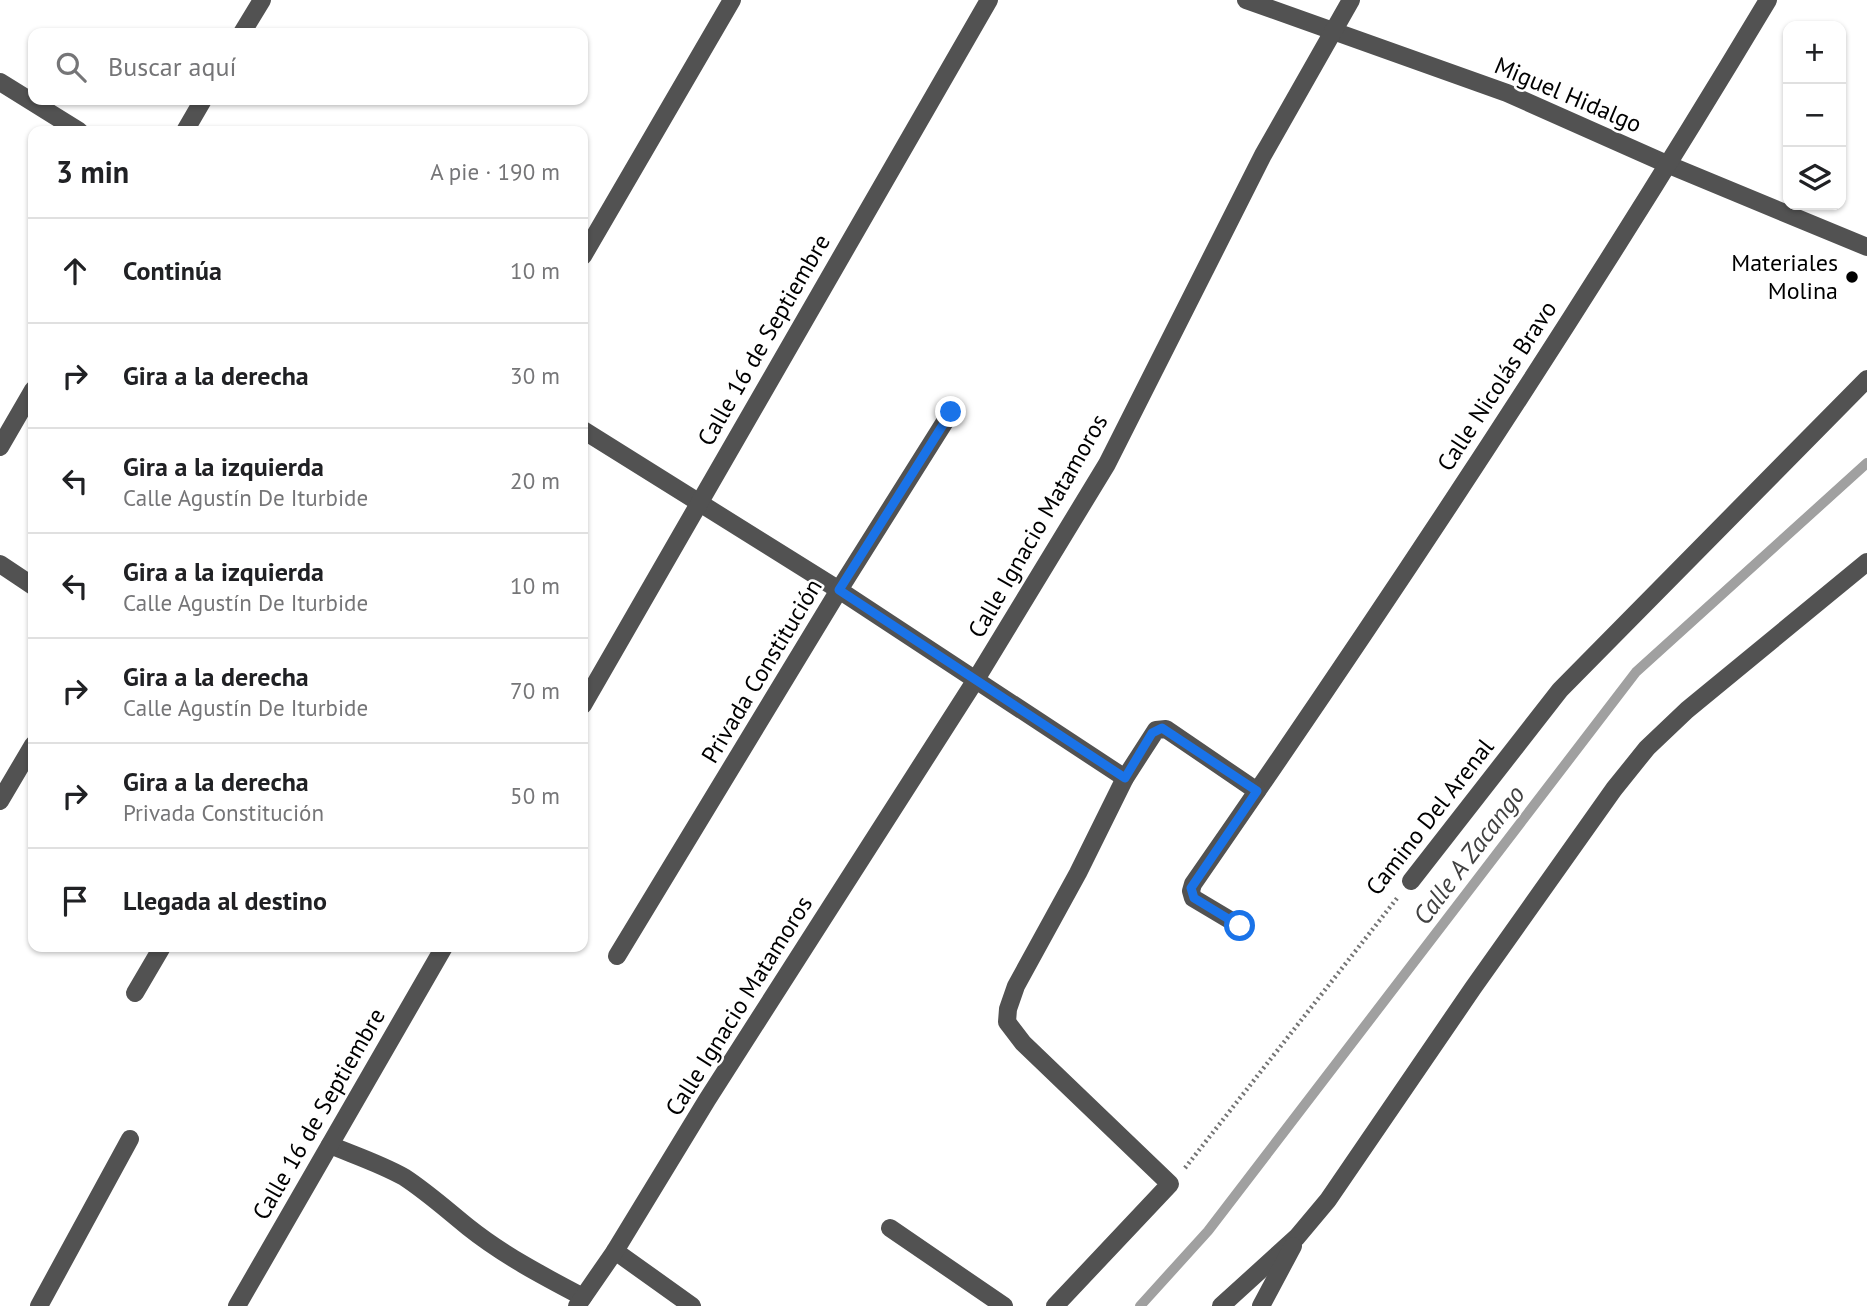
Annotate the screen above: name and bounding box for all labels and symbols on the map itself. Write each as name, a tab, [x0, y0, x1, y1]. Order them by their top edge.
street label: Miguel Hidalgo	[1490, 50, 1647, 139]
street label: Calle 16 de Septiembre	[690, 228, 837, 451]
place label: Materiales Molina	[1731, 247, 1838, 306]
marker: Materiales Molina	[1844, 269, 1860, 285]
street label: Calle Nicolás Bravo	[1430, 295, 1563, 477]
route end	[935, 396, 966, 427]
street label: Calle Ignacio Matamoros	[961, 408, 1114, 643]
street label: Privada Constitución	[694, 573, 829, 769]
street label: Camino Del Arenal	[1359, 732, 1500, 901]
water label: Calle A Zacango	[1406, 778, 1532, 931]
street label: Calle Ignacio Matamoros	[658, 890, 819, 1122]
route start	[1224, 910, 1255, 941]
street label: Calle 16 de Septiembre	[245, 1002, 392, 1225]

